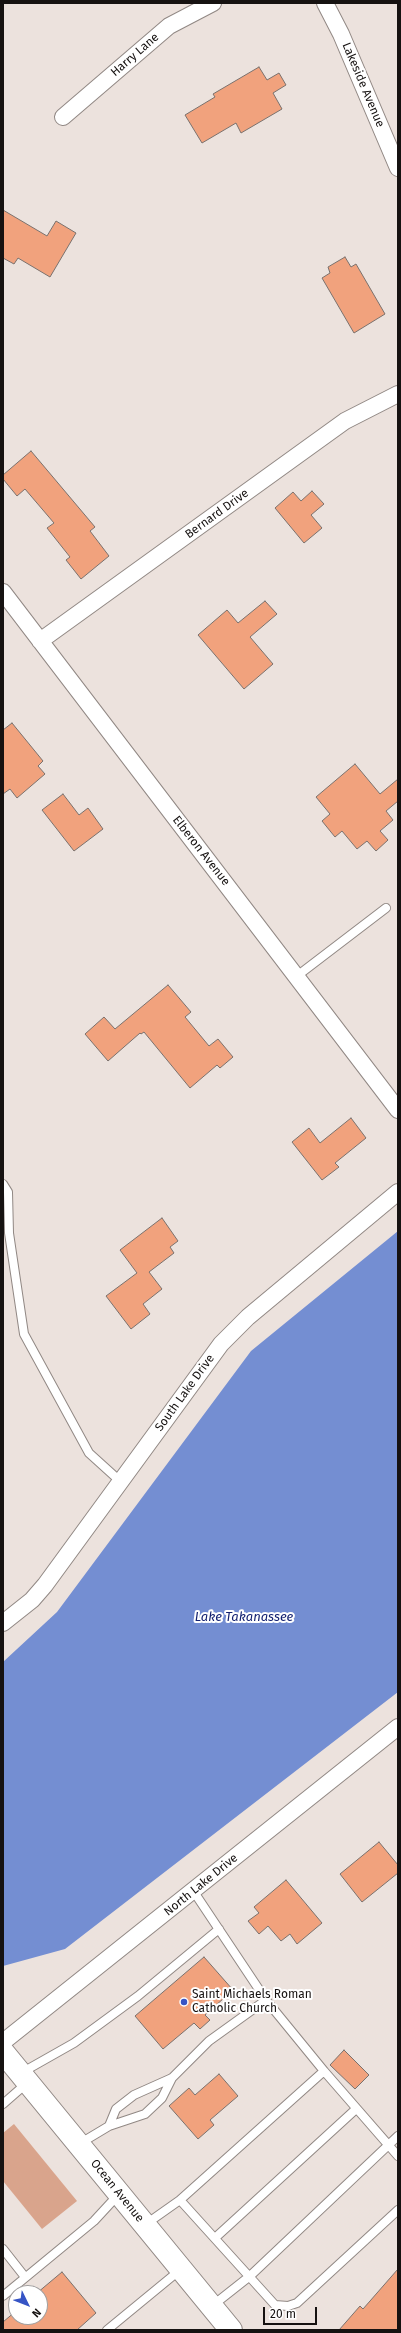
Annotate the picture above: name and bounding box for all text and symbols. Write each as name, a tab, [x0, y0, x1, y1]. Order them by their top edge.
street label: Harry Lane	[108, 30, 162, 80]
street label: Lakeside Avenue	[339, 40, 387, 130]
street label: Bernard Drive	[183, 486, 251, 542]
street label: Elberon Avenue	[169, 813, 233, 889]
street label: South Lake Drive	[152, 1352, 218, 1434]
water label: Lake Takanassee	[195, 1609, 293, 1625]
street label: North Lake Drive	[161, 1851, 241, 1919]
place label: Saint Michaels Roman Catholic Church	[192, 1988, 312, 2016]
marker: Saint Michaels Roman Catholic Church	[179, 1997, 189, 2007]
street label: Ocean Avenue	[87, 2157, 147, 2225]
north arrow	[8, 2285, 48, 2325]
scale bar	[265, 2299, 319, 2325]
text: N	[29, 2306, 44, 2320]
text: 20 m	[270, 2307, 296, 2321]

